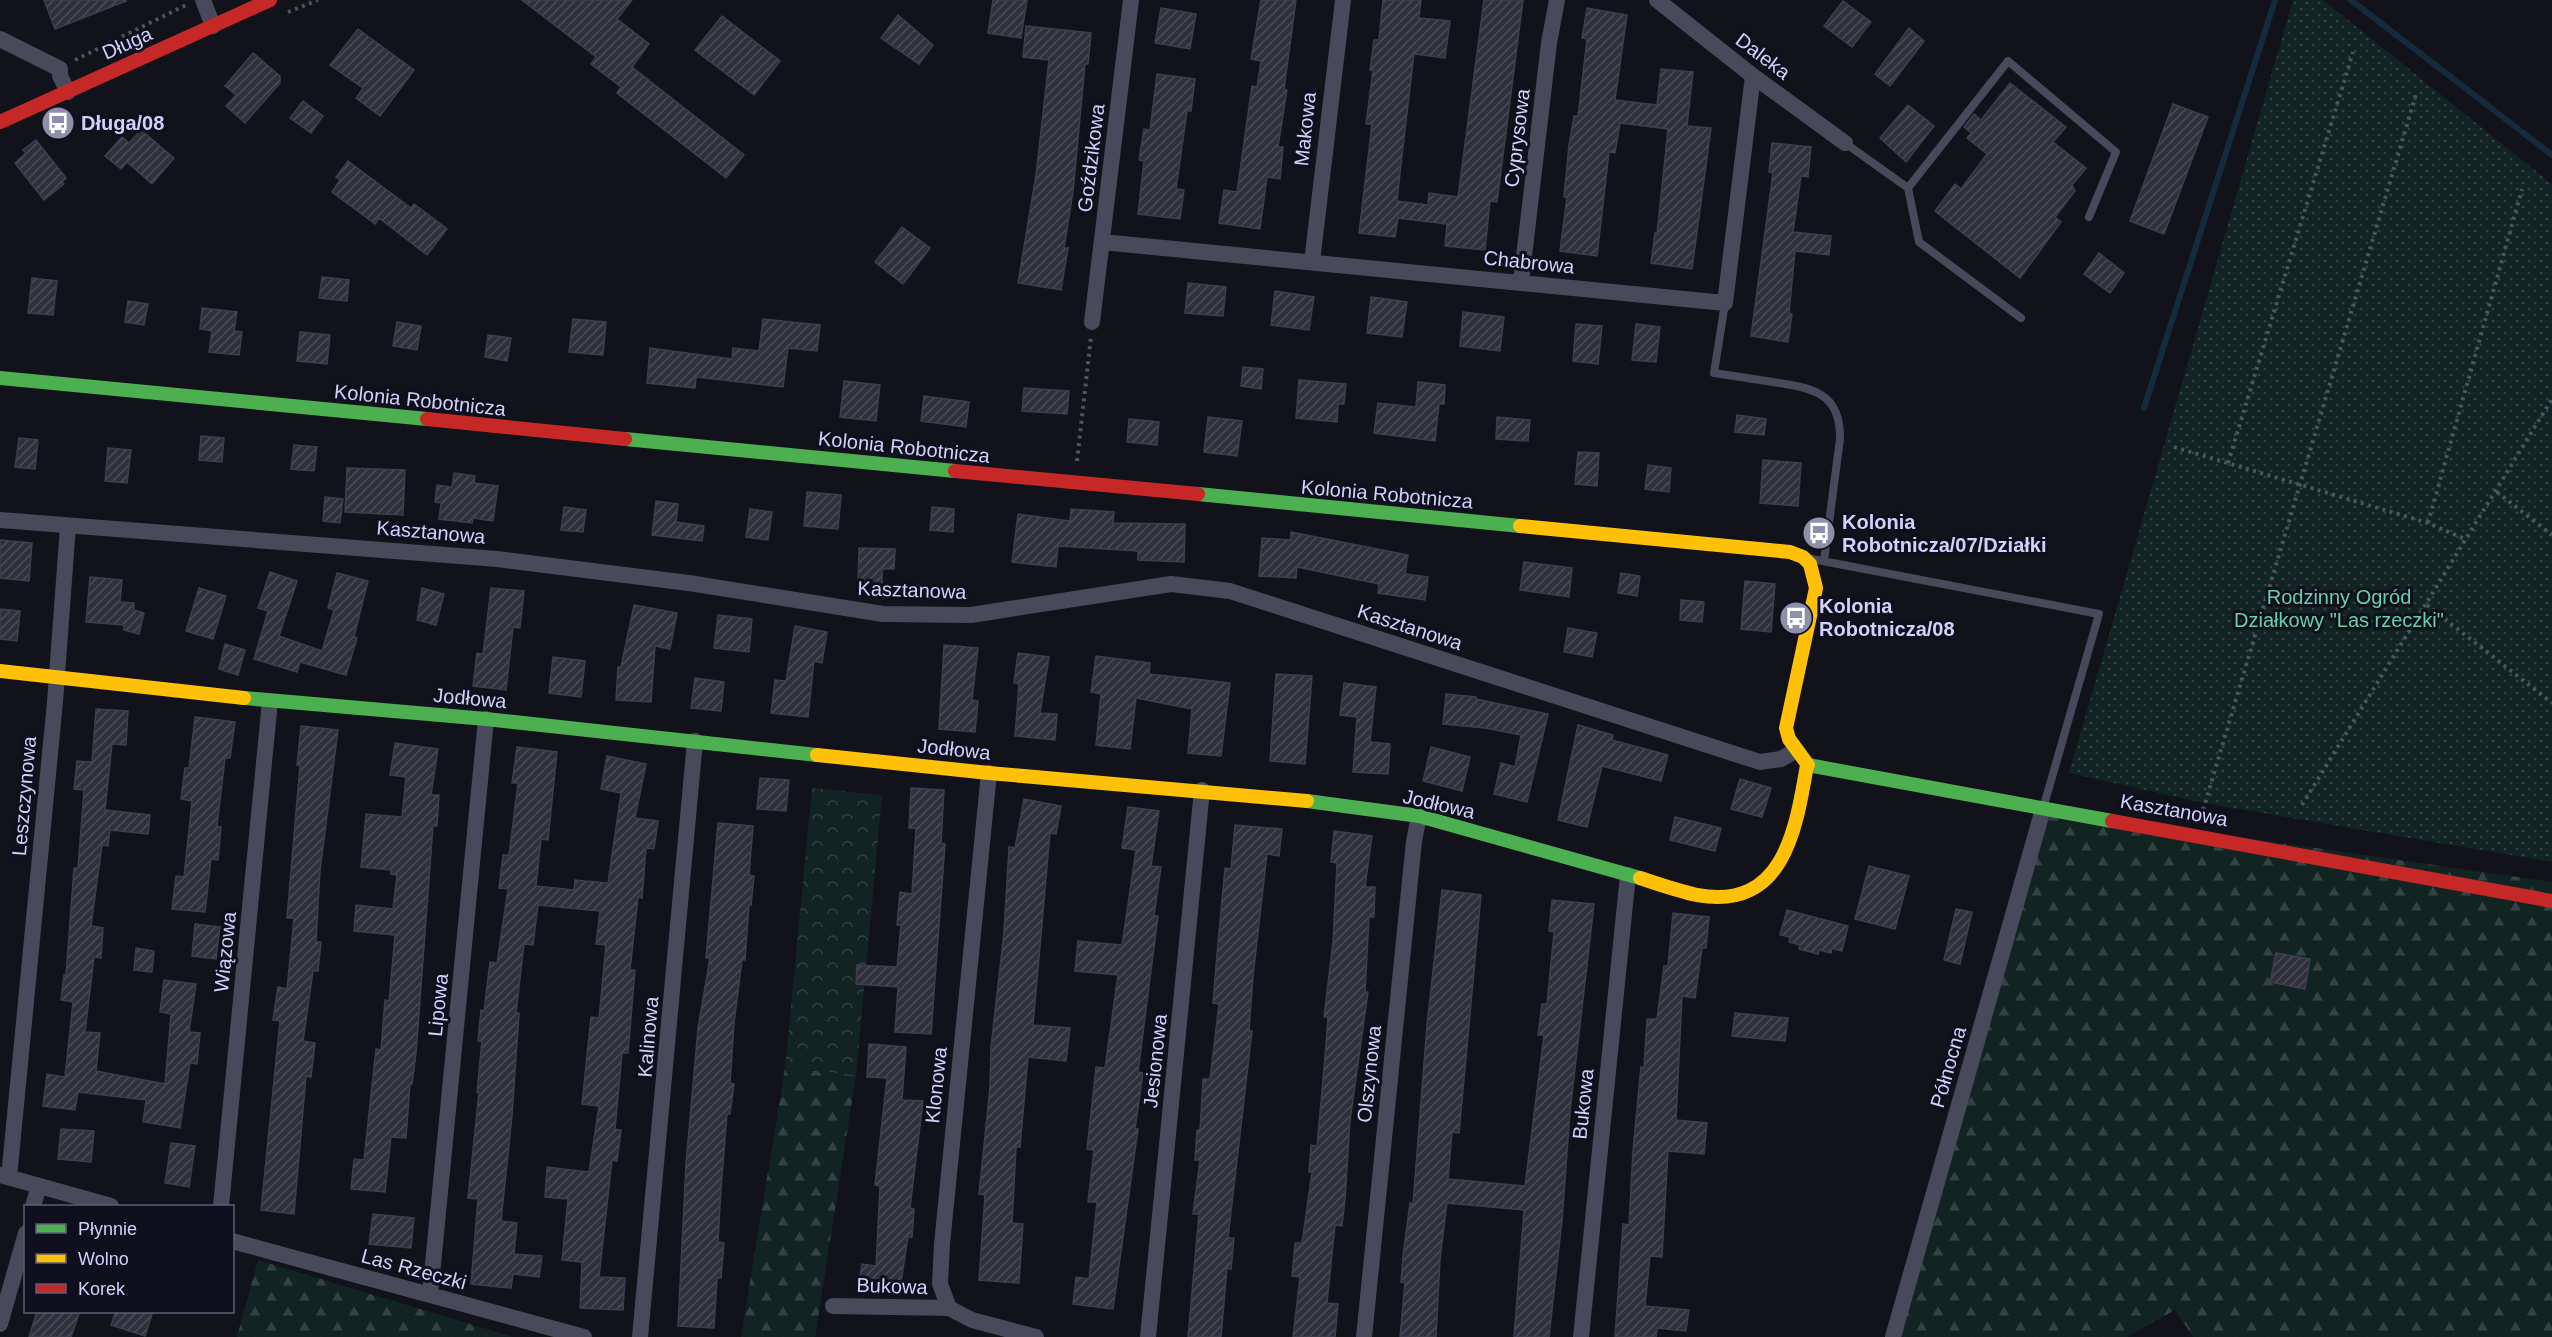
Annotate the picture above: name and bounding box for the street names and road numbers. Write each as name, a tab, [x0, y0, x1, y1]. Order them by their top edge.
street label: Długa	[99, 22, 156, 64]
street label: Daleka	[1732, 28, 1795, 84]
street label: Cyprysowa	[1500, 87, 1534, 188]
street label: Makowa	[1290, 90, 1320, 167]
street label: Goździkowa	[1073, 102, 1109, 213]
street label: Chabrowa	[1483, 246, 1576, 278]
street label: Kolonia Robotnicza	[333, 380, 508, 420]
street label: Kolonia Robotnicza	[817, 427, 992, 467]
street label: Kolonia Robotnicza	[1300, 476, 1475, 513]
street label: Kasztanowa	[376, 516, 487, 548]
street label: Kasztanowa	[857, 577, 968, 603]
street label: Kasztanowa	[1355, 600, 1466, 655]
street label: Jodłowa	[432, 684, 508, 712]
street label: Leszczynowa	[8, 734, 40, 857]
street label: Jodłowa	[916, 734, 993, 764]
street label: Jodłowa	[1401, 785, 1478, 823]
street label: Kasztanowa	[2118, 790, 2230, 830]
street label: Wiązowa	[210, 910, 240, 993]
street label: Lipowa	[424, 971, 452, 1038]
street label: Kalinowa	[634, 995, 663, 1078]
street label: Jesionowa	[1139, 1012, 1171, 1109]
street label: Olszynowa	[1353, 1023, 1385, 1124]
street label: Północna	[1926, 1023, 1970, 1110]
street label: Klonowa	[921, 1045, 951, 1124]
street label: Bukowa	[1568, 1067, 1598, 1141]
street label: Las Rzeczki	[359, 1244, 469, 1294]
street label: Bukowa	[856, 1274, 929, 1298]

